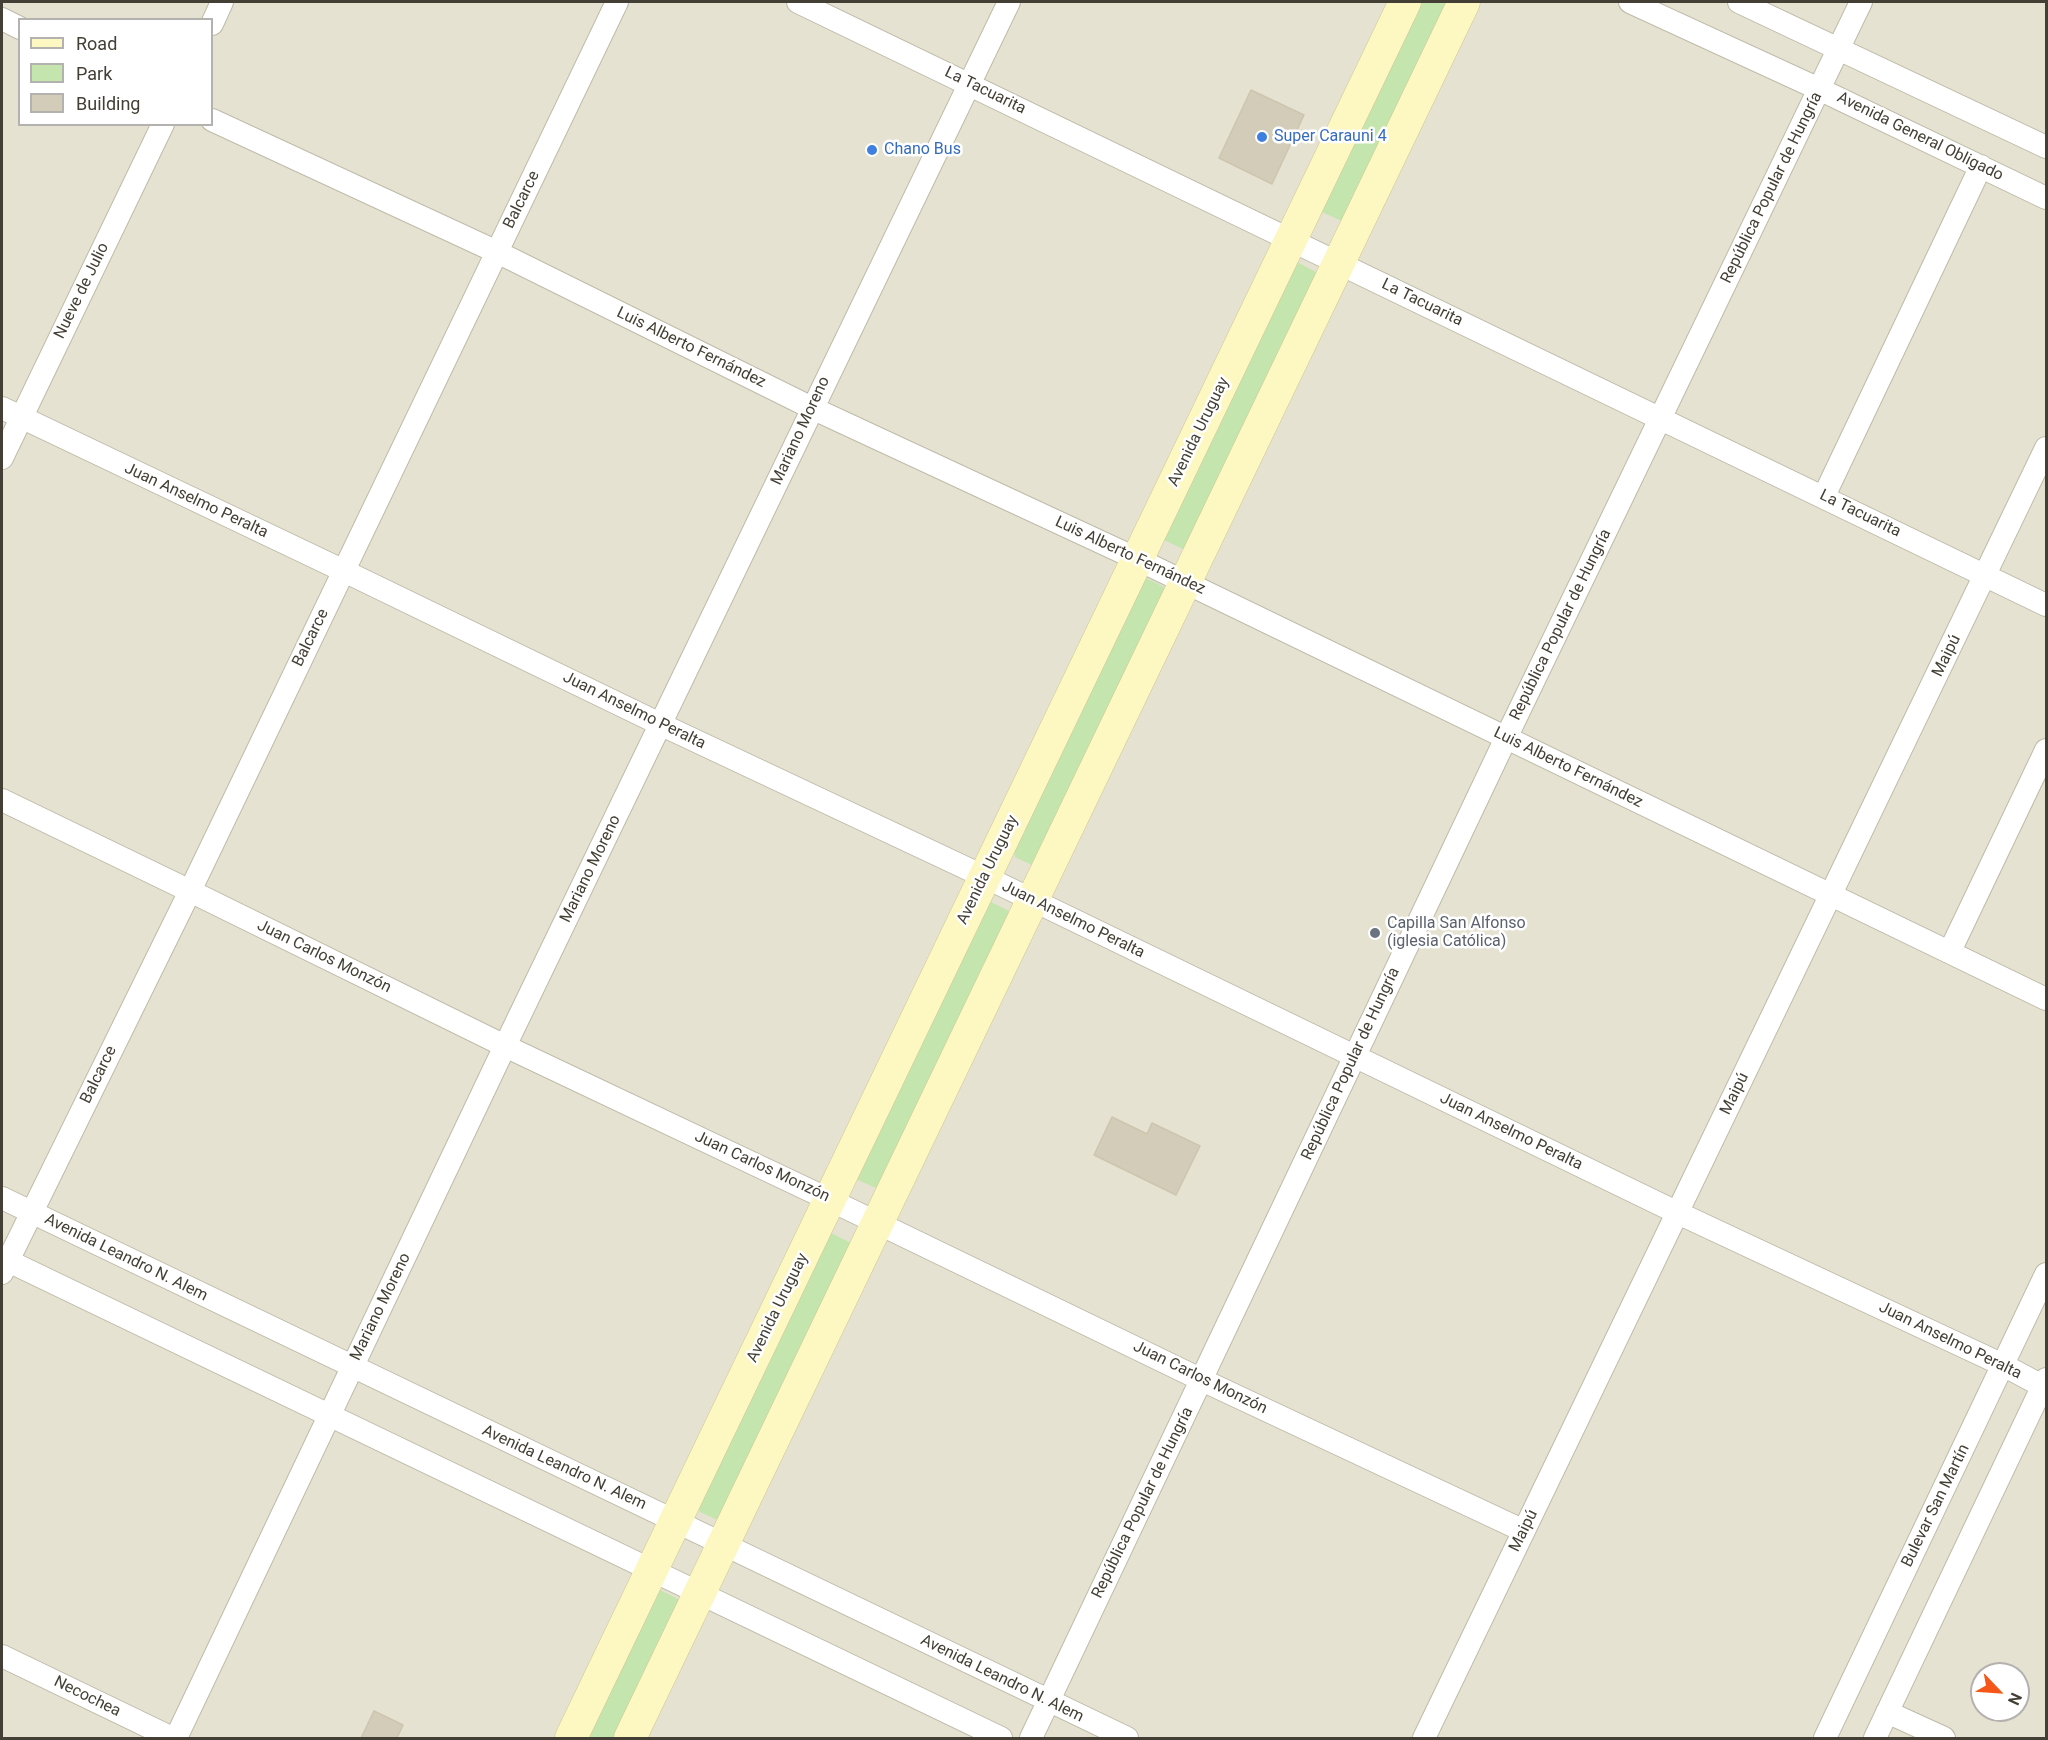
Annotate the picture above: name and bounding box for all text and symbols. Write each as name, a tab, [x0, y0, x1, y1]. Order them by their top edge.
legend	[18, 18, 213, 126]
text: Road	[76, 33, 117, 54]
text: Park	[76, 63, 112, 84]
street label: La Tacuarita	[941, 63, 1029, 119]
street label: Avenida General Obligado	[1834, 88, 2006, 186]
street label: República Popular de Hungría	[1717, 89, 1827, 287]
text: Building	[76, 93, 140, 114]
place label: Super Carauni 4	[1274, 127, 1387, 147]
marker: Super Carauni 4	[1255, 130, 1269, 144]
place label: Chano Bus	[884, 140, 961, 160]
marker: Chano Bus	[865, 143, 879, 157]
street label: Balcarce	[500, 168, 544, 232]
street label: Nueve de Julio	[50, 240, 114, 342]
street label: La Tacuarita	[1378, 275, 1466, 331]
street label: Luis Alberto Fernández	[613, 304, 769, 392]
street label: Mariano Moreno	[767, 374, 835, 488]
street label: Avenida Uruguay	[1164, 374, 1234, 490]
street label: Juan Anselmo Peralta	[121, 459, 271, 543]
street label: La Tacuarita	[1816, 486, 1904, 542]
street label: Luis Alberto Fernández	[1052, 513, 1208, 599]
street label: República Popular de Hungría	[1506, 526, 1616, 724]
street label: Balcarce	[289, 606, 333, 670]
street label: Maipú	[1929, 632, 1965, 680]
street label: Juan Anselmo Peralta	[560, 668, 708, 754]
street label: Luis Alberto Fernández	[1490, 724, 1646, 812]
street label: Mariano Moreno	[557, 812, 625, 926]
street label: Avenida Uruguay	[953, 812, 1023, 928]
street label: Juan Anselmo Peralta	[999, 877, 1147, 963]
place label: Capilla San Alfonso (iglesia Católica)	[1387, 914, 1526, 952]
street label: Juan Carlos Monzón	[254, 916, 394, 998]
marker: Capilla San Alfonso (iglesia Católica)	[1368, 926, 1382, 940]
street label: República Popular de Hungría	[1298, 965, 1404, 1163]
street label: Balcarce	[77, 1043, 121, 1107]
street label: Maipú	[1717, 1070, 1753, 1118]
street label: Juan Anselmo Peralta	[1437, 1089, 1585, 1175]
street label: Juan Carlos Monzón	[691, 1127, 833, 1207]
street label: Avenida Leandro N. Alem	[41, 1210, 211, 1306]
street label: Mariano Moreno	[347, 1250, 415, 1364]
street label: Avenida Uruguay	[743, 1250, 813, 1366]
street label: Juan Anselmo Peralta	[1876, 1298, 2024, 1384]
street label: Juan Carlos Monzón	[1130, 1337, 1270, 1419]
street label: República Popular de Hungría	[1088, 1404, 1198, 1602]
street label: Avenida Leandro N. Alem	[479, 1421, 649, 1515]
street label: Bulevar San Martín	[1898, 1441, 1974, 1571]
street label: Maipú	[1506, 1507, 1542, 1555]
street label: Avenida Leandro N. Alem	[917, 1631, 1087, 1727]
north arrow	[1970, 1662, 2030, 1722]
street label: Necochea	[51, 1673, 123, 1721]
text: N	[2004, 1690, 2026, 1708]

